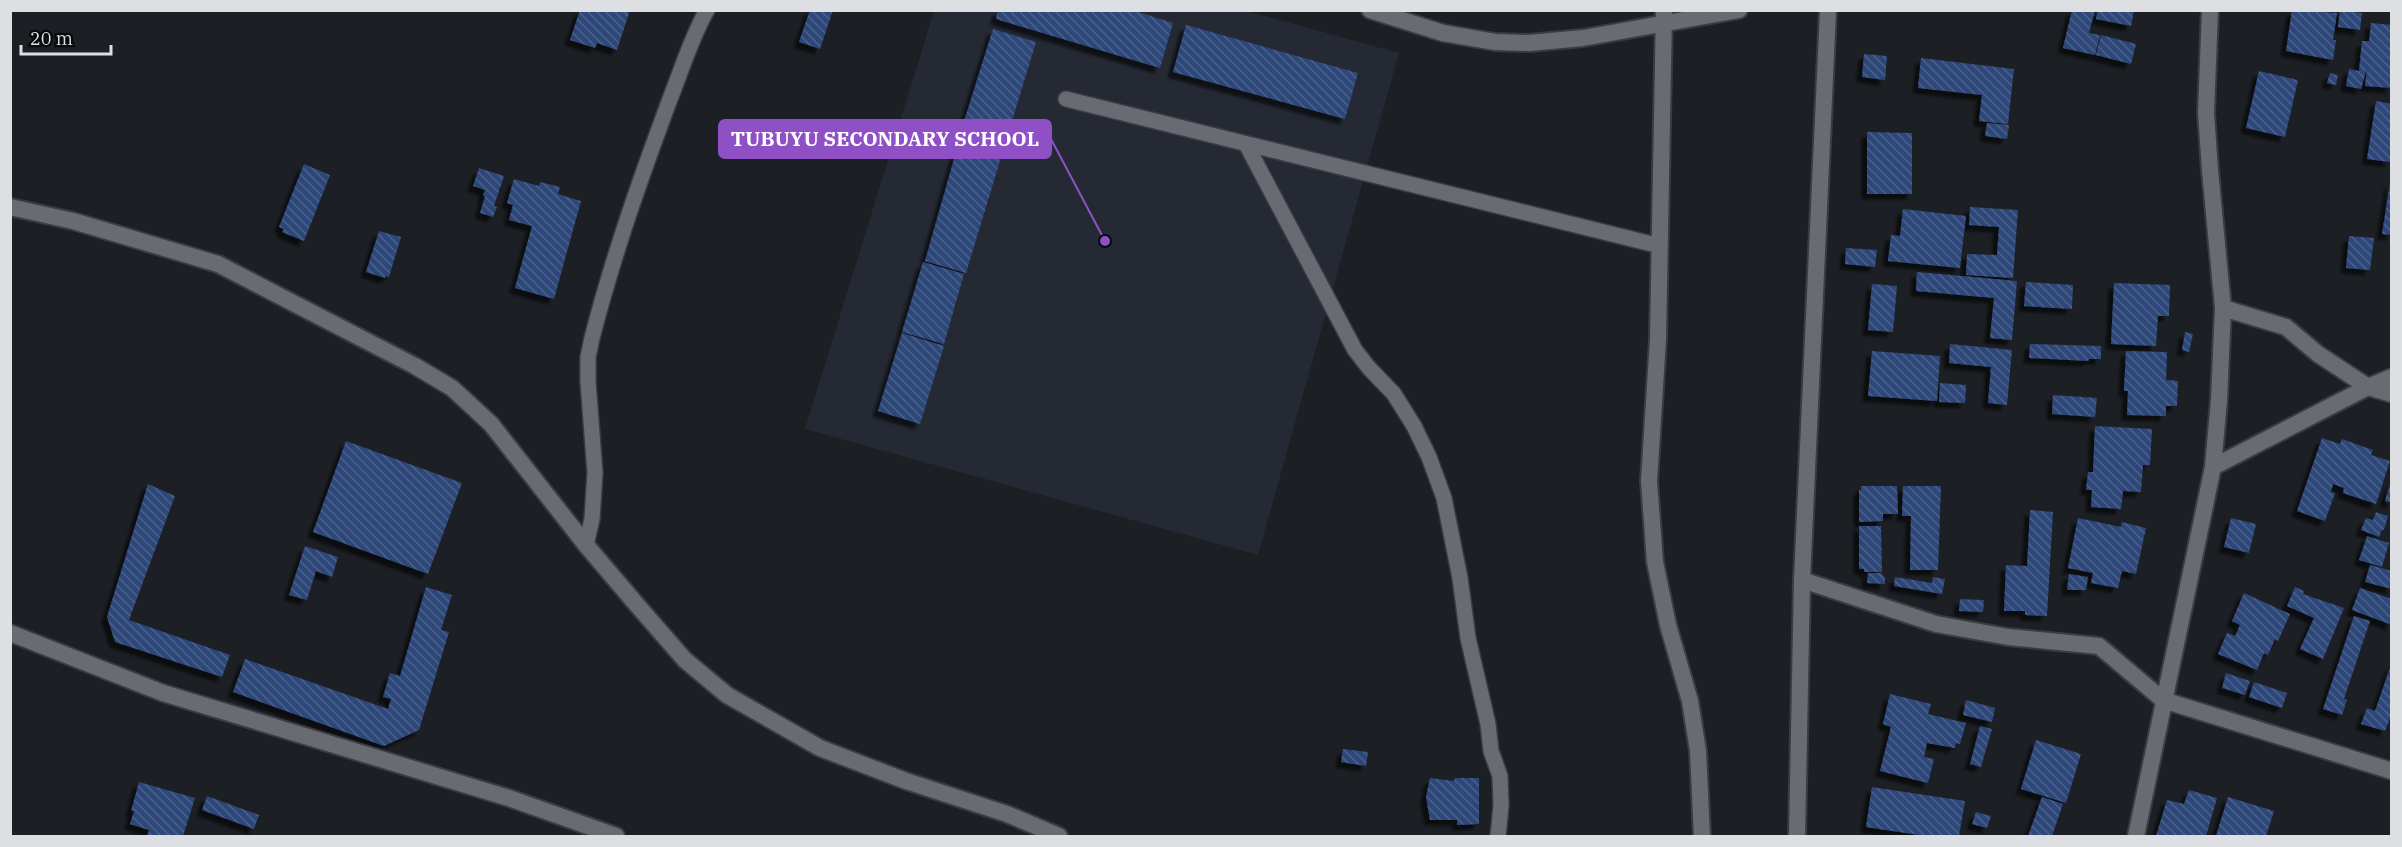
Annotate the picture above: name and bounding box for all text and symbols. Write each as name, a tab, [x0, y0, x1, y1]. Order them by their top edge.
scale bar	[21, 18, 111, 56]
text: 20 m	[30, 27, 73, 50]
callout: TUBUYU SECONDARY SCHOOL	[719, 120, 1051, 158]
text: TUBUYU SECONDARY SCHOOL	[731, 125, 1039, 152]

